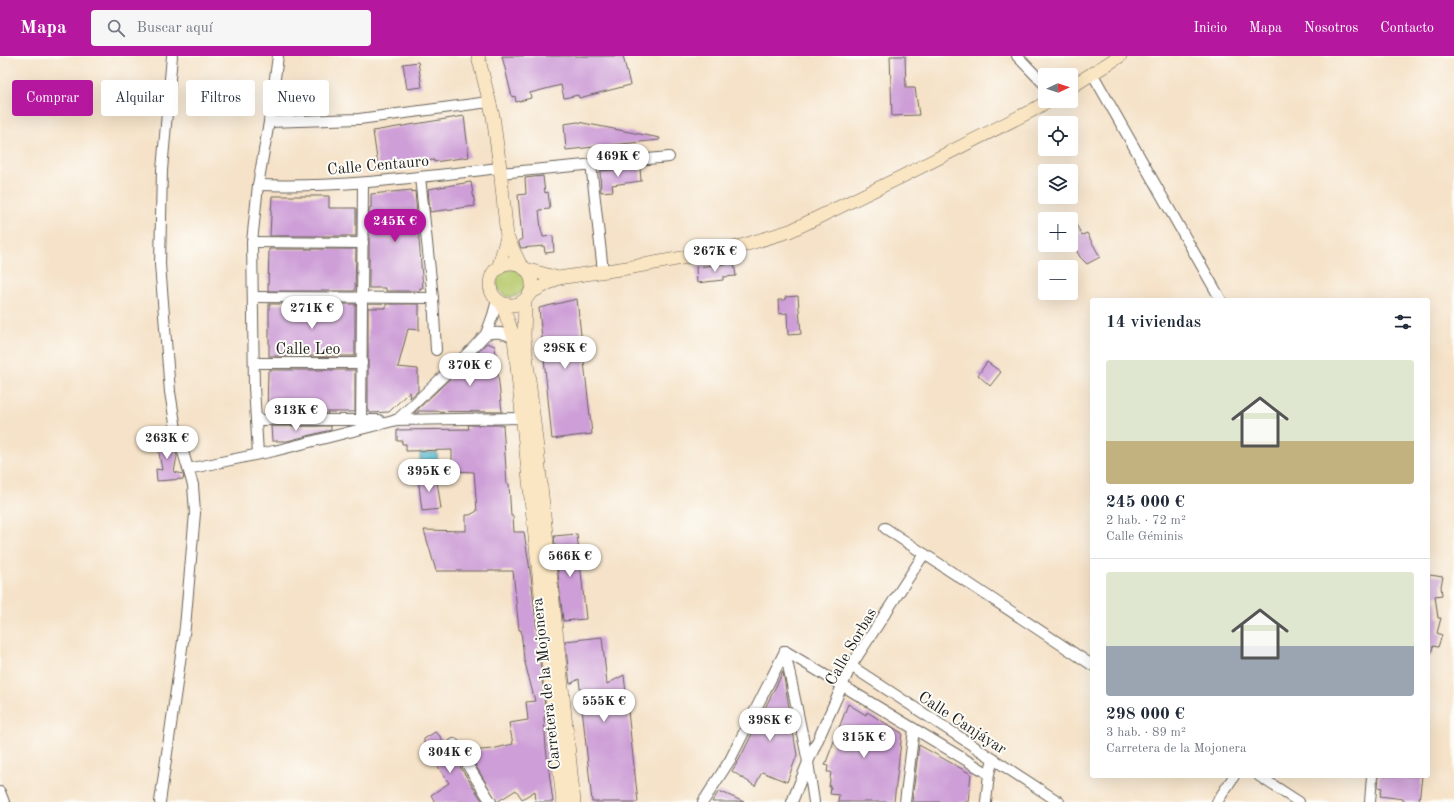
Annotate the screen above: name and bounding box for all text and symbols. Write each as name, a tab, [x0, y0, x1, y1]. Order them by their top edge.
search box	[91, 10, 371, 46]
icon: search	[105, 17, 127, 39]
text: Mapa	[20, 19, 67, 38]
text: Buscar aquí	[137, 21, 213, 36]
text: Inicio	[1193, 21, 1227, 35]
text: Mapa	[1249, 21, 1282, 35]
text: Nosotros	[1304, 21, 1358, 35]
text: Contacto	[1380, 21, 1434, 35]
north arrow	[1038, 68, 1078, 108]
map controls	[1038, 68, 1078, 300]
chip: Comprar	[12, 80, 93, 116]
chip: Alquilar	[101, 80, 178, 116]
chip: Filtros	[186, 80, 255, 116]
chip: Nuevo	[263, 80, 329, 116]
button: locate	[1038, 116, 1078, 156]
pin: 469K €	[585, 144, 651, 178]
text: 469K €	[596, 150, 640, 163]
street label: Calle Centauro	[326, 154, 430, 178]
button: layers	[1038, 164, 1078, 204]
pin: 245K €	[362, 209, 428, 243]
button: +	[1038, 212, 1078, 252]
text: 245K €	[373, 215, 417, 228]
pin: 267K €	[682, 239, 748, 273]
text: 267K €	[693, 245, 737, 258]
button: −	[1038, 260, 1078, 300]
pin: 271K €	[279, 296, 345, 330]
text: 271K €	[290, 302, 334, 315]
icon: filters	[1392, 311, 1414, 333]
text: 14 viviendas	[1106, 314, 1201, 331]
pin: 298K €	[532, 336, 598, 370]
street label: Calle Leo	[275, 342, 341, 358]
text: 298K €	[543, 342, 587, 355]
pin: 370K €	[437, 353, 503, 387]
text: 370K €	[448, 359, 492, 372]
icon: home	[1224, 386, 1296, 458]
pin: 313K €	[263, 398, 329, 432]
text: 313K €	[274, 404, 318, 417]
pin: 263K €	[134, 426, 200, 460]
text: 263K €	[145, 432, 189, 445]
pin: 395K €	[396, 459, 462, 493]
text: 395K €	[407, 465, 451, 478]
text: 245 000 €	[1106, 494, 1185, 511]
text: 2 hab. · 72 m²	[1106, 514, 1186, 527]
text: Calle Géminis	[1106, 530, 1183, 543]
pin: 566K €	[537, 544, 603, 578]
text: 566K €	[548, 550, 592, 563]
street label: Carretera de la Mojonera	[530, 597, 564, 771]
icon: home	[1224, 598, 1296, 670]
street label: Calle Sorbas	[823, 605, 880, 688]
pin: 555K €	[571, 689, 637, 723]
street label: Calle Canjáyar	[915, 689, 1009, 758]
text: 555K €	[582, 695, 626, 708]
text: 298 000 €	[1106, 706, 1185, 723]
pin: 398K €	[737, 708, 803, 742]
text: 398K €	[748, 714, 792, 727]
pin: 315K €	[831, 725, 897, 759]
text: 3 hab. · 89 m²	[1106, 726, 1186, 739]
text: 315K €	[842, 731, 886, 744]
pin: 304K €	[417, 740, 483, 774]
text: Carretera de la Mojonera	[1106, 742, 1246, 755]
text: 304K €	[428, 746, 472, 759]

